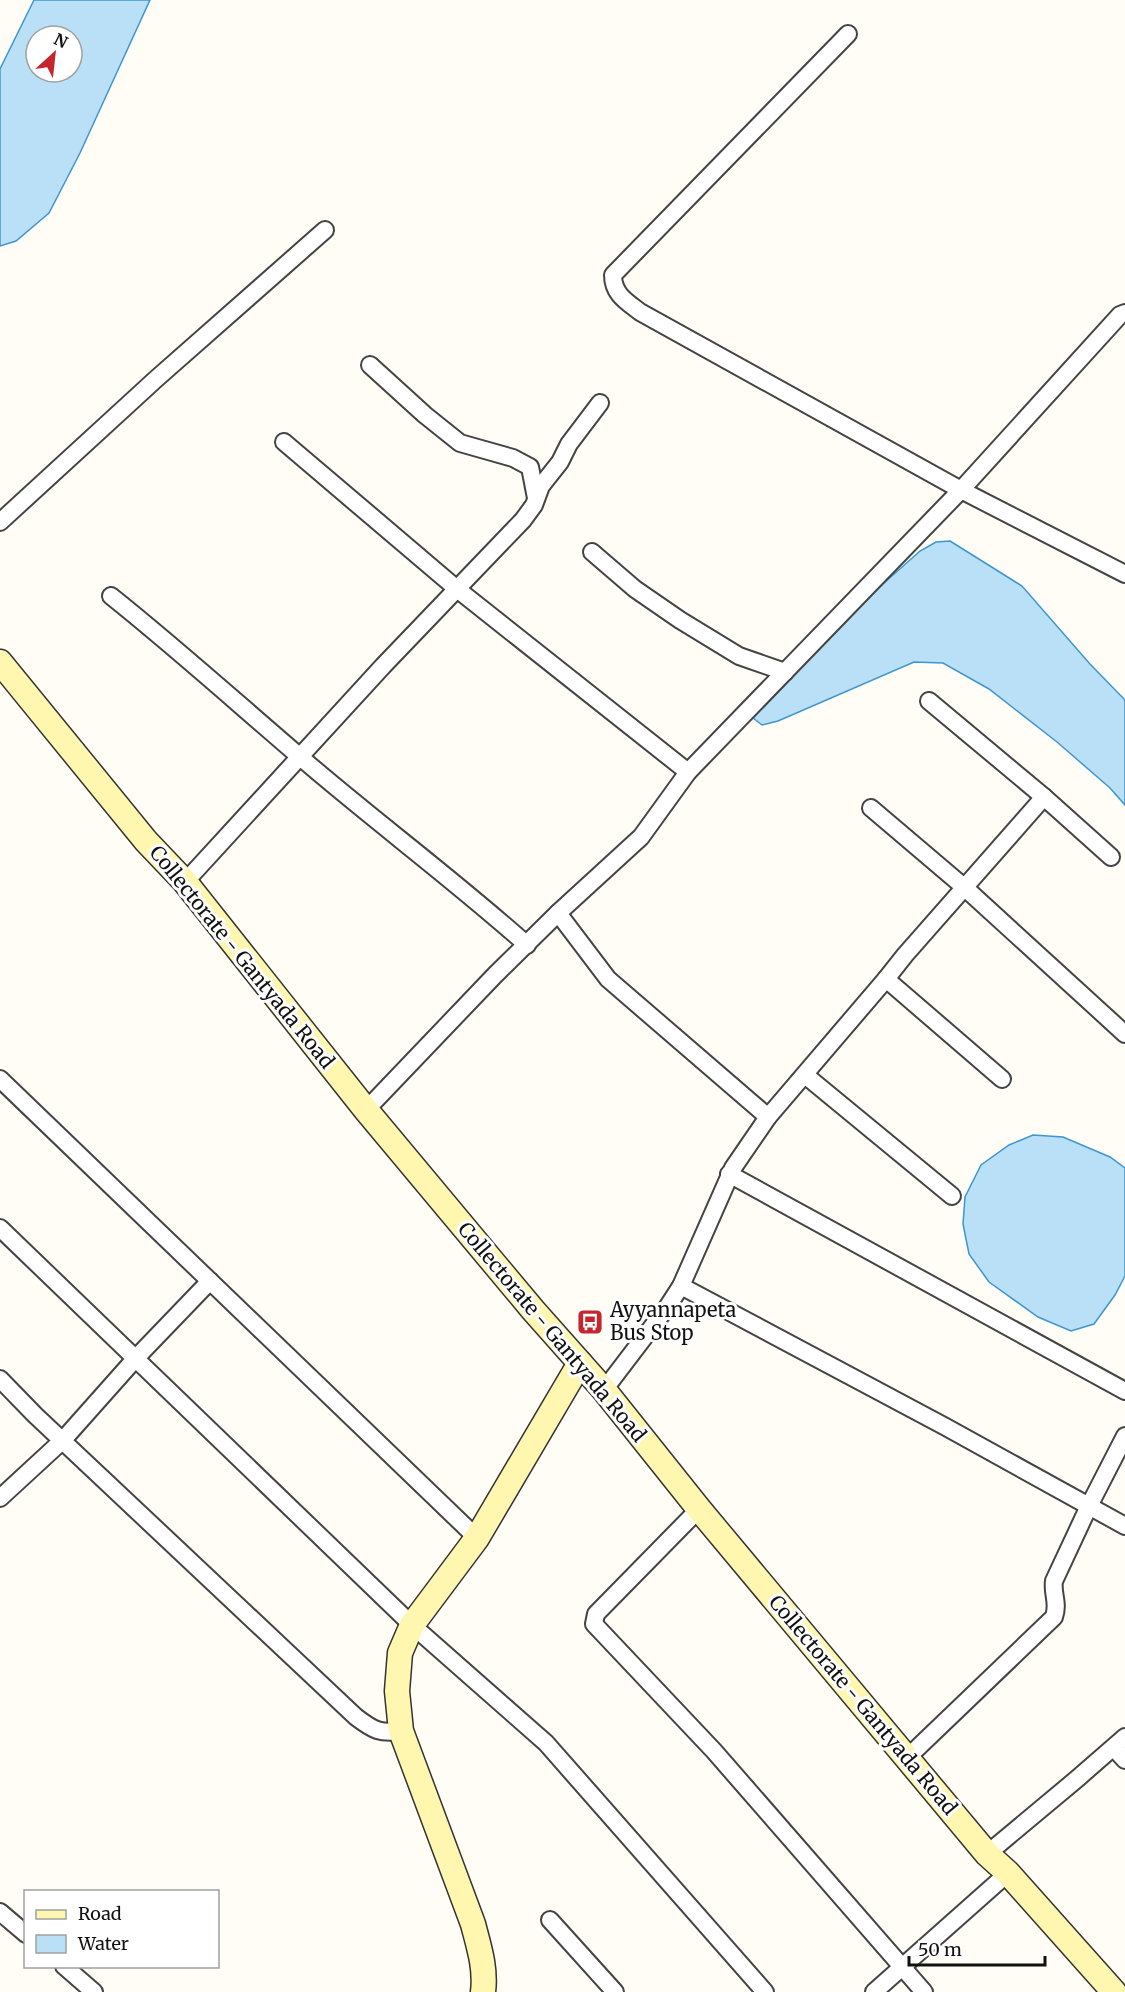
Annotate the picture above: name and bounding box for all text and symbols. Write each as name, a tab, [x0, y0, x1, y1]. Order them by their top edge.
north arrow	[24, 24, 84, 84]
text: N	[51, 29, 71, 53]
street label: Collectorate - Gantyada Road	[145, 840, 340, 1073]
street label: Collectorate - Gantyada Road	[453, 1217, 652, 1447]
place label: Ayyannapeta Bus Stop	[609, 1297, 736, 1345]
bus stop icon: Ayyannapeta Bus Stop	[575, 1307, 605, 1337]
street label: Collectorate - Gantyada Road	[764, 1590, 963, 1820]
legend	[24, 1890, 219, 1968]
text: Road	[78, 1902, 122, 1925]
scale bar	[909, 1929, 1046, 1967]
text: Water	[77, 1932, 129, 1955]
text: 50 m	[918, 1938, 962, 1961]

